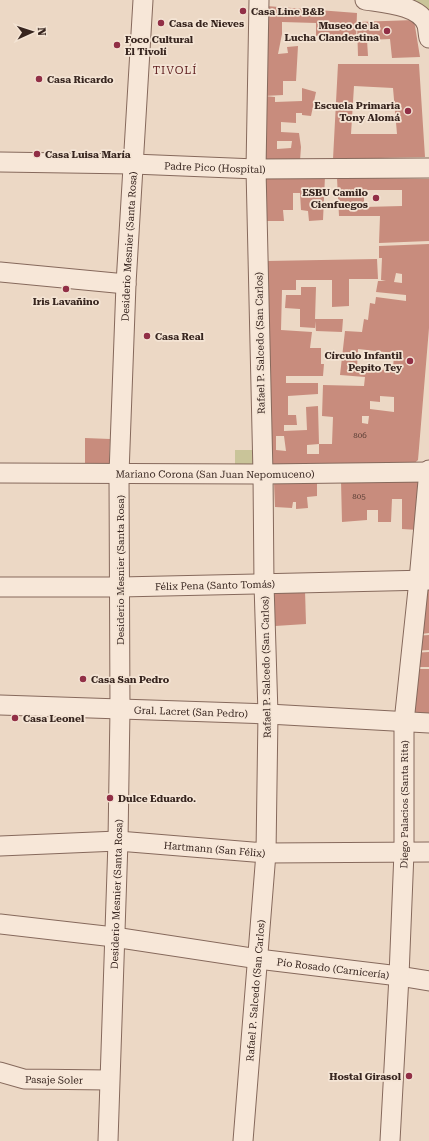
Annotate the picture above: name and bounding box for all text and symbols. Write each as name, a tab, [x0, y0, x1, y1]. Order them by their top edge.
marker: Casa Line B&B	[238, 6, 248, 16]
place label: Casa Line B&B	[251, 6, 324, 17]
north arrow	[12, 12, 52, 52]
marker: Casa de Nieves	[156, 18, 166, 28]
place label: Casa de Nieves	[169, 18, 244, 29]
place label: Museo de la Lucha Clandestina	[285, 20, 379, 43]
marker: Museo de la Lucha Clandestina	[382, 26, 392, 36]
text: N	[35, 27, 48, 37]
place label: Foco Cultural El Tivolí	[125, 34, 194, 57]
marker: Foco Cultural El Tivolí	[112, 40, 122, 50]
district label: TIVOLÍ	[153, 63, 197, 77]
marker: Casa Ricardo	[34, 74, 44, 84]
place label: Casa Ricardo	[47, 74, 114, 85]
place label: Escuela Primaria Tony Alomá	[314, 100, 400, 123]
marker: Escuela Primaria Tony Alomá	[403, 106, 413, 116]
marker: Casa Luisa María	[32, 149, 42, 159]
place label: Casa Luisa María	[45, 149, 131, 160]
street label: Padre Pico (Hospital)	[164, 160, 266, 175]
street label: Desiderio Mesnier (Santa Rosa)	[119, 171, 138, 322]
place label: ESBU Camilo Cienfuegos	[302, 187, 369, 210]
marker: ESBU Camilo Cienfuegos	[371, 193, 381, 203]
street label: Rafael P. Salcedo (San Carlos)	[253, 272, 267, 414]
marker: Iris Lavañino	[61, 284, 71, 294]
place label: Iris Lavañino	[33, 296, 100, 307]
marker: Casa Real	[142, 331, 152, 341]
place label: Casa Real	[155, 331, 204, 342]
place label: Círculo Infantil Pepito Tey	[325, 350, 403, 373]
marker: Círculo Infantil Pepito Tey	[405, 356, 415, 366]
house number: 806	[353, 431, 367, 440]
street label: Mariano Corona (San Juan Nepomuceno)	[115, 468, 315, 480]
house number: 805	[352, 492, 366, 501]
street label: Desiderio Mesnier (Santa Rosa)	[115, 495, 126, 645]
street label: Félix Pena (Santo Tomás)	[155, 578, 275, 592]
street label: Rafael P. Salcedo (San Carlos)	[259, 596, 273, 738]
marker: Casa San Pedro	[78, 674, 88, 684]
place label: Casa San Pedro	[91, 674, 170, 685]
street label: Gral. Lacret (San Pedro)	[134, 704, 248, 719]
marker: Casa Leonel	[10, 713, 20, 723]
place label: Casa Leonel	[23, 713, 85, 724]
street label: Diego Palacios (Santa Rita)	[398, 740, 410, 869]
marker: Dulce Eduardo.	[105, 793, 115, 803]
place label: Dulce Eduardo.	[118, 793, 196, 804]
street label: Desiderio Mesnier (Santa Rosa)	[108, 819, 124, 969]
street label: Hartmann (San Félix)	[163, 839, 266, 858]
street label: Rafael P. Salcedo (San Carlos)	[244, 919, 266, 1062]
street label: Pío Rosado (Carnicería)	[276, 956, 390, 980]
place label: Hostal Girasol	[329, 1071, 402, 1082]
marker: Hostal Girasol	[404, 1071, 414, 1081]
street label: Pasaje Soler	[25, 1074, 83, 1085]

